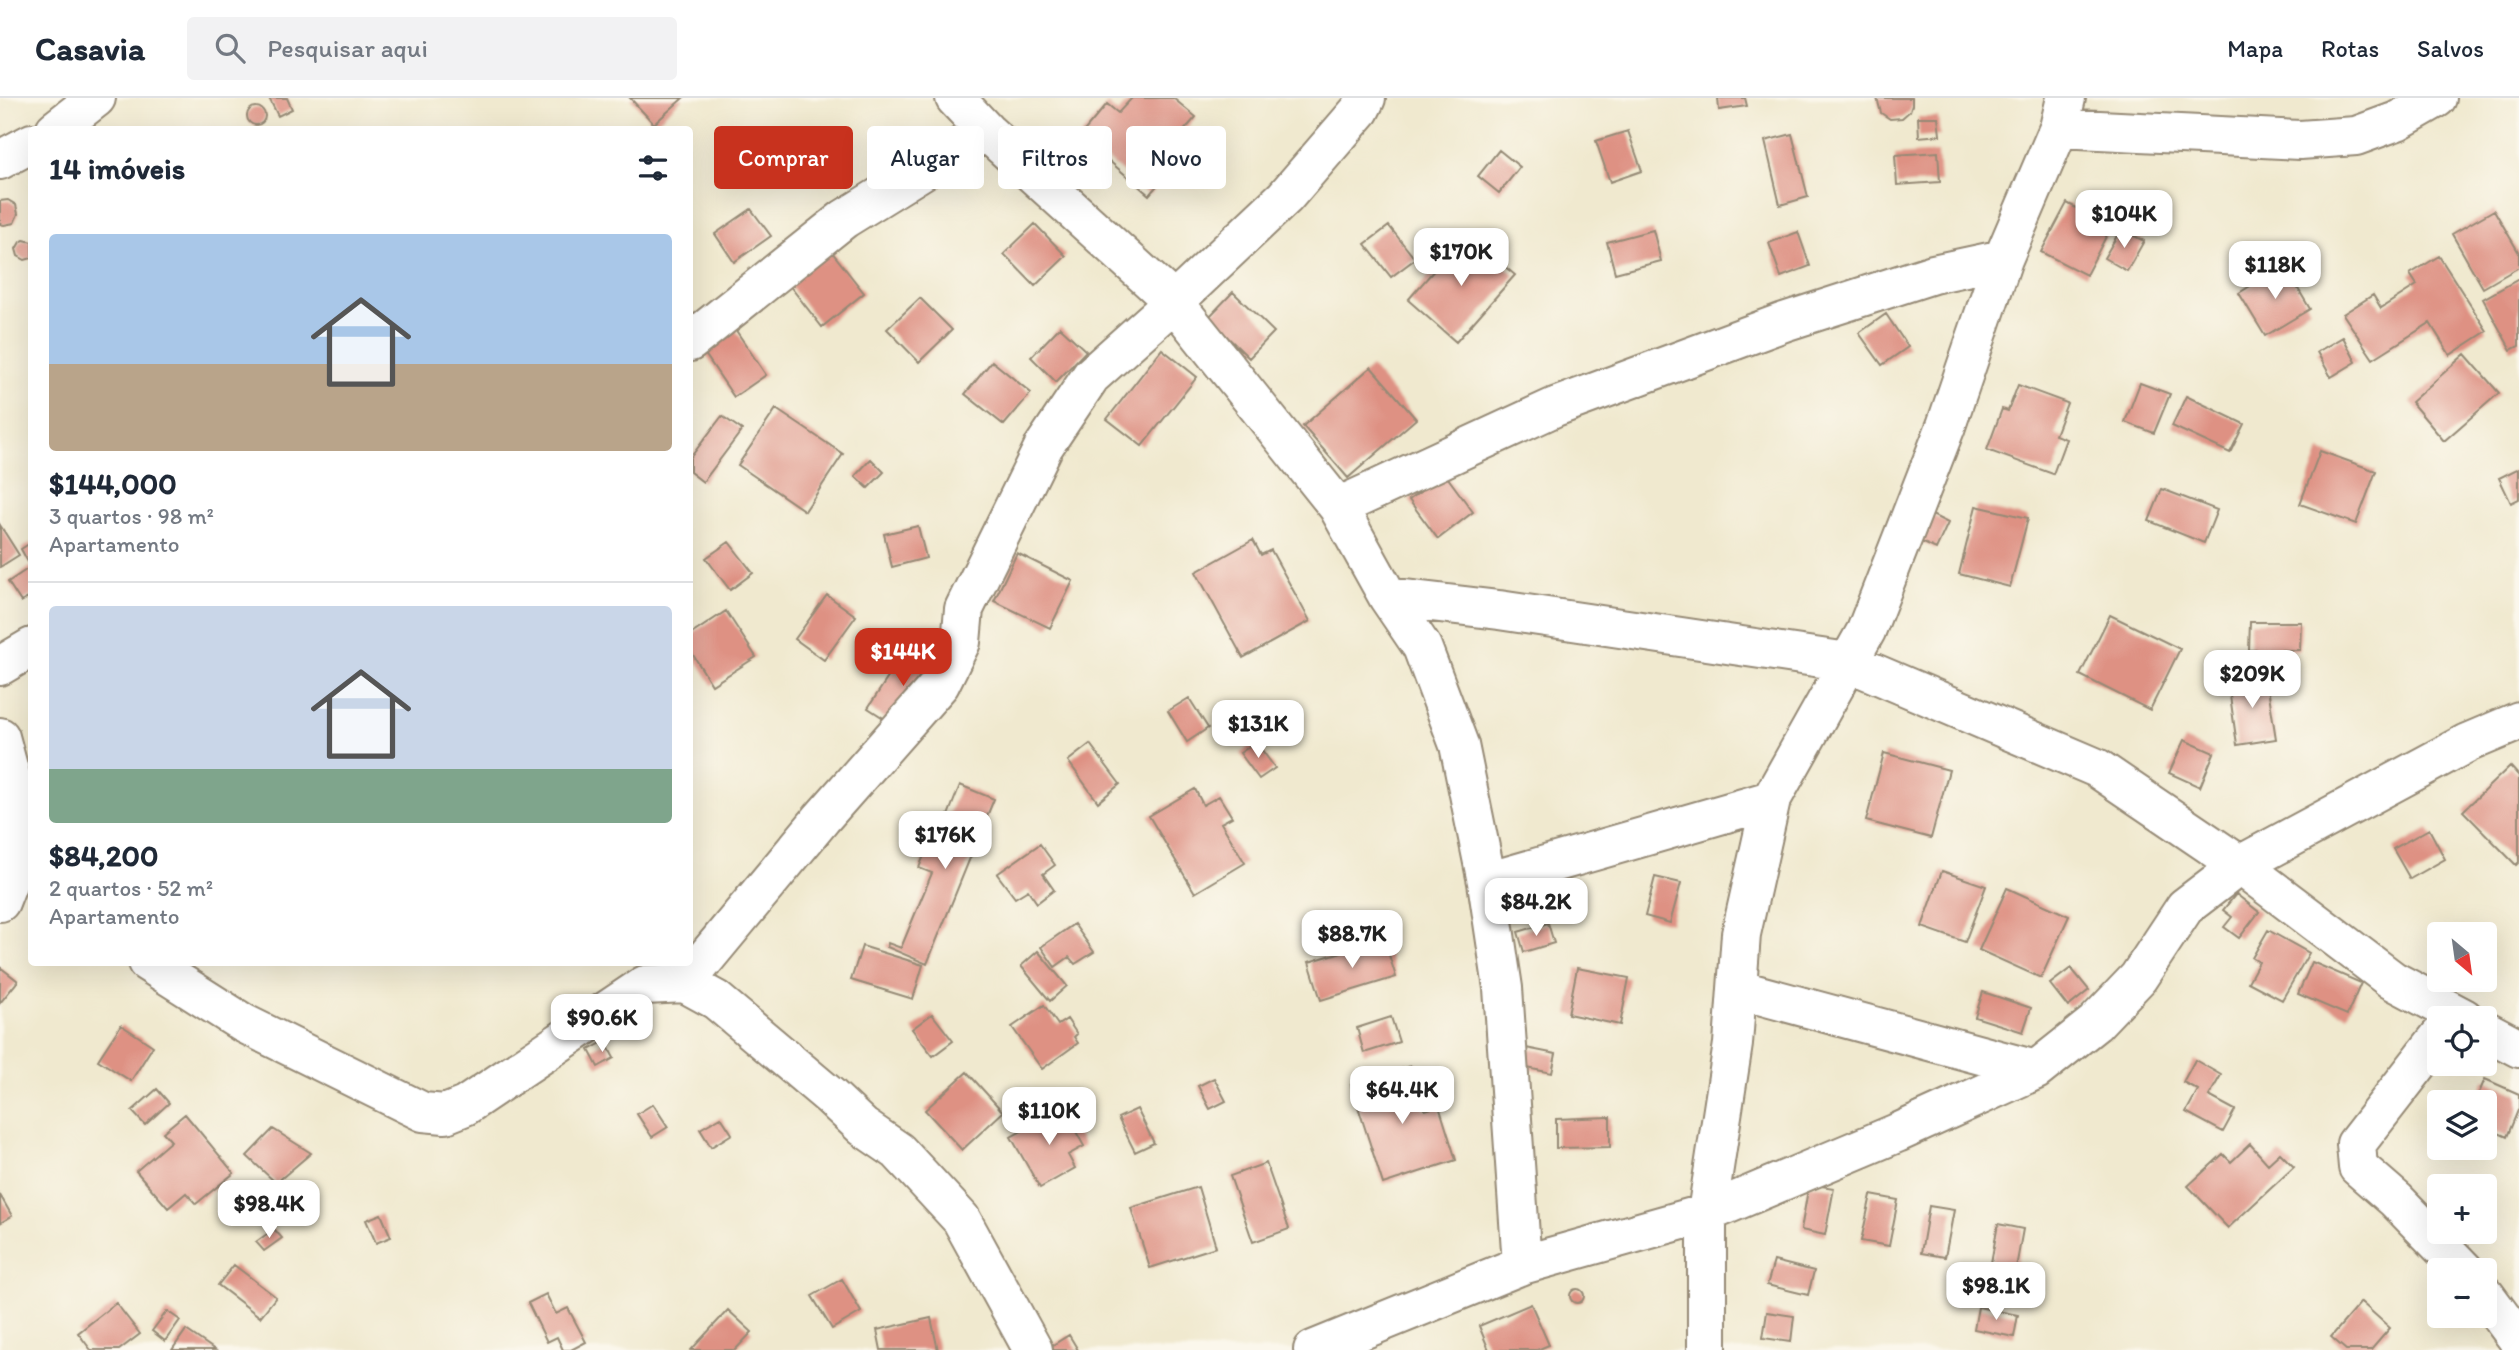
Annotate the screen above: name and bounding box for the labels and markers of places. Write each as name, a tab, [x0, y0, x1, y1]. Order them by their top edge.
pin: $104K	[2075, 190, 2173, 250]
pin: $170K	[1412, 228, 1510, 288]
pin: $118K	[2226, 242, 2324, 301]
pin: $144K	[854, 628, 952, 688]
pin: $209K	[2203, 650, 2301, 710]
pin: $131K	[1209, 700, 1307, 760]
pin: $176K	[896, 812, 994, 871]
pin: $84.2K	[1479, 878, 1593, 938]
pin: $88.7K	[1295, 910, 1409, 970]
pin: $90.6K	[545, 995, 659, 1054]
pin: $64.4K	[1345, 1066, 1459, 1126]
pin: $110K	[1000, 1088, 1098, 1147]
pin: $98.4K	[212, 1180, 326, 1240]
pin: $98.1K	[1939, 1262, 2053, 1322]

